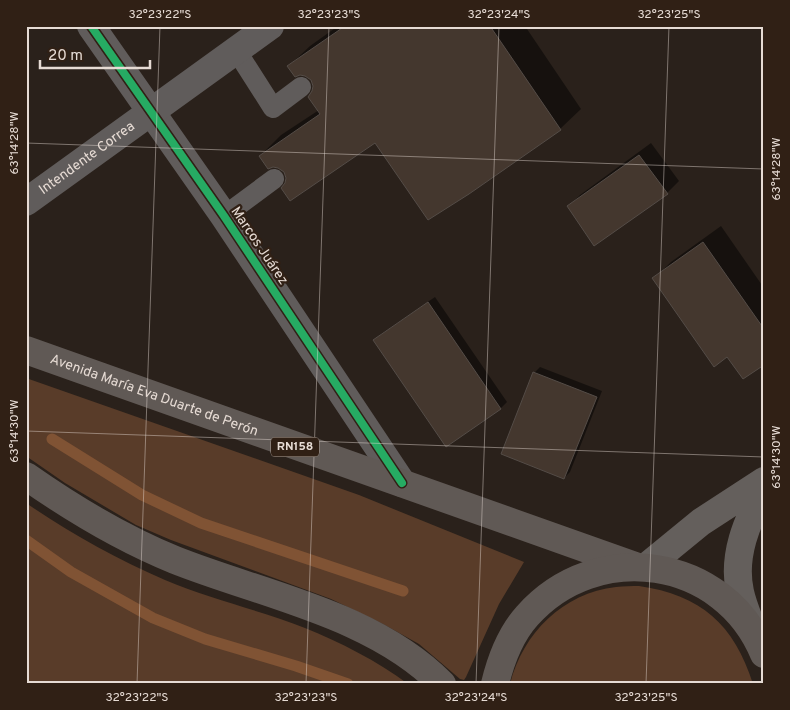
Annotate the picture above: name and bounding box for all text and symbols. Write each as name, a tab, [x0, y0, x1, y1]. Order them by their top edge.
text: 32°23'22"S	[128, 7, 192, 23]
text: 32°23'23"S	[298, 7, 360, 23]
text: 32°23'24"S	[467, 7, 531, 23]
text: 32°23'25"S	[637, 7, 701, 23]
scale bar	[40, 38, 150, 70]
text: 20 m	[48, 47, 83, 66]
text: 63°14'28"W	[7, 111, 23, 175]
street label: Intendente Correa	[36, 118, 138, 198]
text: 63°14'28"W	[769, 137, 785, 201]
street label: Marcos Juárez	[227, 204, 291, 288]
street label: Avenida María Eva Duarte de Perón	[48, 351, 261, 440]
text: 63°14'30"W	[7, 399, 23, 463]
text: 63°14'30"W	[769, 425, 785, 489]
road number: RN158	[271, 438, 319, 457]
text: 32°23'22"S	[105, 690, 169, 706]
text: 32°23'23"S	[275, 690, 337, 706]
text: 32°23'24"S	[444, 690, 508, 706]
text: 32°23'25"S	[614, 690, 678, 706]

